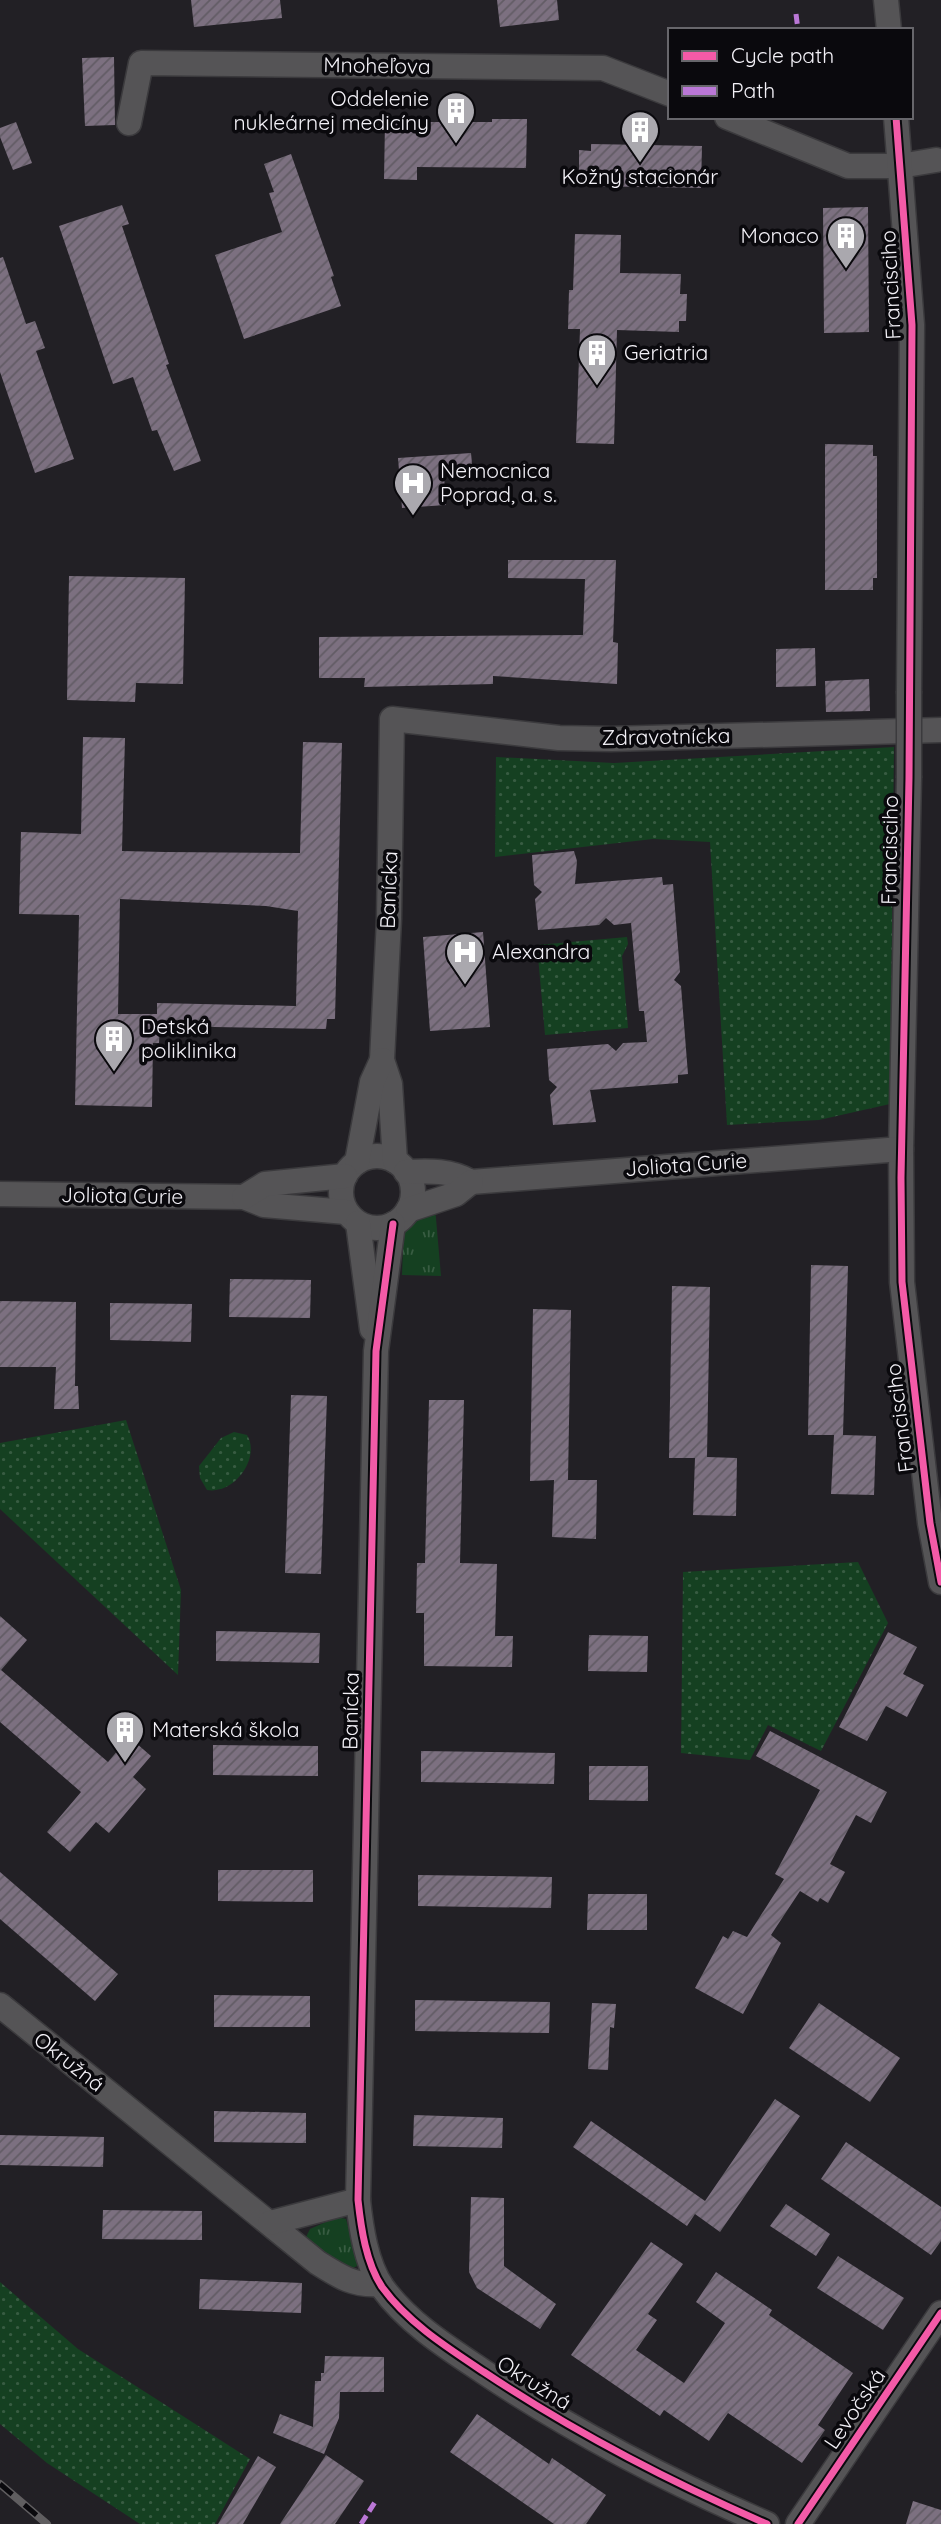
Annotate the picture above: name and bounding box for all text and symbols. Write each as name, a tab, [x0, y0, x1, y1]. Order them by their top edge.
legend	[668, 28, 913, 119]
text: Cycle path	[731, 42, 834, 68]
street label: Mnoheľova	[323, 51, 431, 79]
text: Path	[731, 77, 775, 103]
place label: Oddelenie nukleárnej medicíny	[233, 85, 429, 135]
building icon: Oddelenie nukleárnej medicíny	[435, 90, 477, 145]
building icon: Kožný stacionár	[619, 109, 661, 164]
place label: Kožný stacionár	[562, 163, 718, 189]
building icon: Monaco	[825, 215, 867, 270]
place label: Monaco	[741, 222, 819, 248]
street label: Francisciho	[874, 230, 906, 340]
building icon: Geriatria	[576, 332, 618, 387]
place label: Geriatria	[624, 339, 708, 365]
place label: Nemocnica Poprad, a. s.	[440, 457, 557, 507]
hospital icon: Nemocnica Poprad, a. s.	[392, 462, 434, 517]
street label: Zdravotnícka	[601, 722, 731, 750]
street label: Francisciho	[875, 795, 903, 905]
street label: Banícka	[374, 851, 402, 929]
hospital icon: Alexandra	[444, 931, 486, 986]
place label: Alexandra	[492, 938, 590, 964]
place label: Detská poliklinika	[141, 1013, 237, 1063]
building icon: Detská poliklinika	[93, 1018, 135, 1073]
street label: Joliota Curie	[624, 1147, 748, 1181]
street label: Joliota Curie	[61, 1181, 183, 1209]
street label: Francisciho	[879, 1362, 919, 1474]
street label: Banícka	[336, 1672, 364, 1750]
building icon: Materská škola	[104, 1709, 146, 1764]
place label: Materská škola	[152, 1716, 299, 1742]
street label: Okružná	[29, 2026, 110, 2097]
street label: Okružná	[493, 2349, 576, 2415]
street label: Levočská	[818, 2363, 890, 2454]

